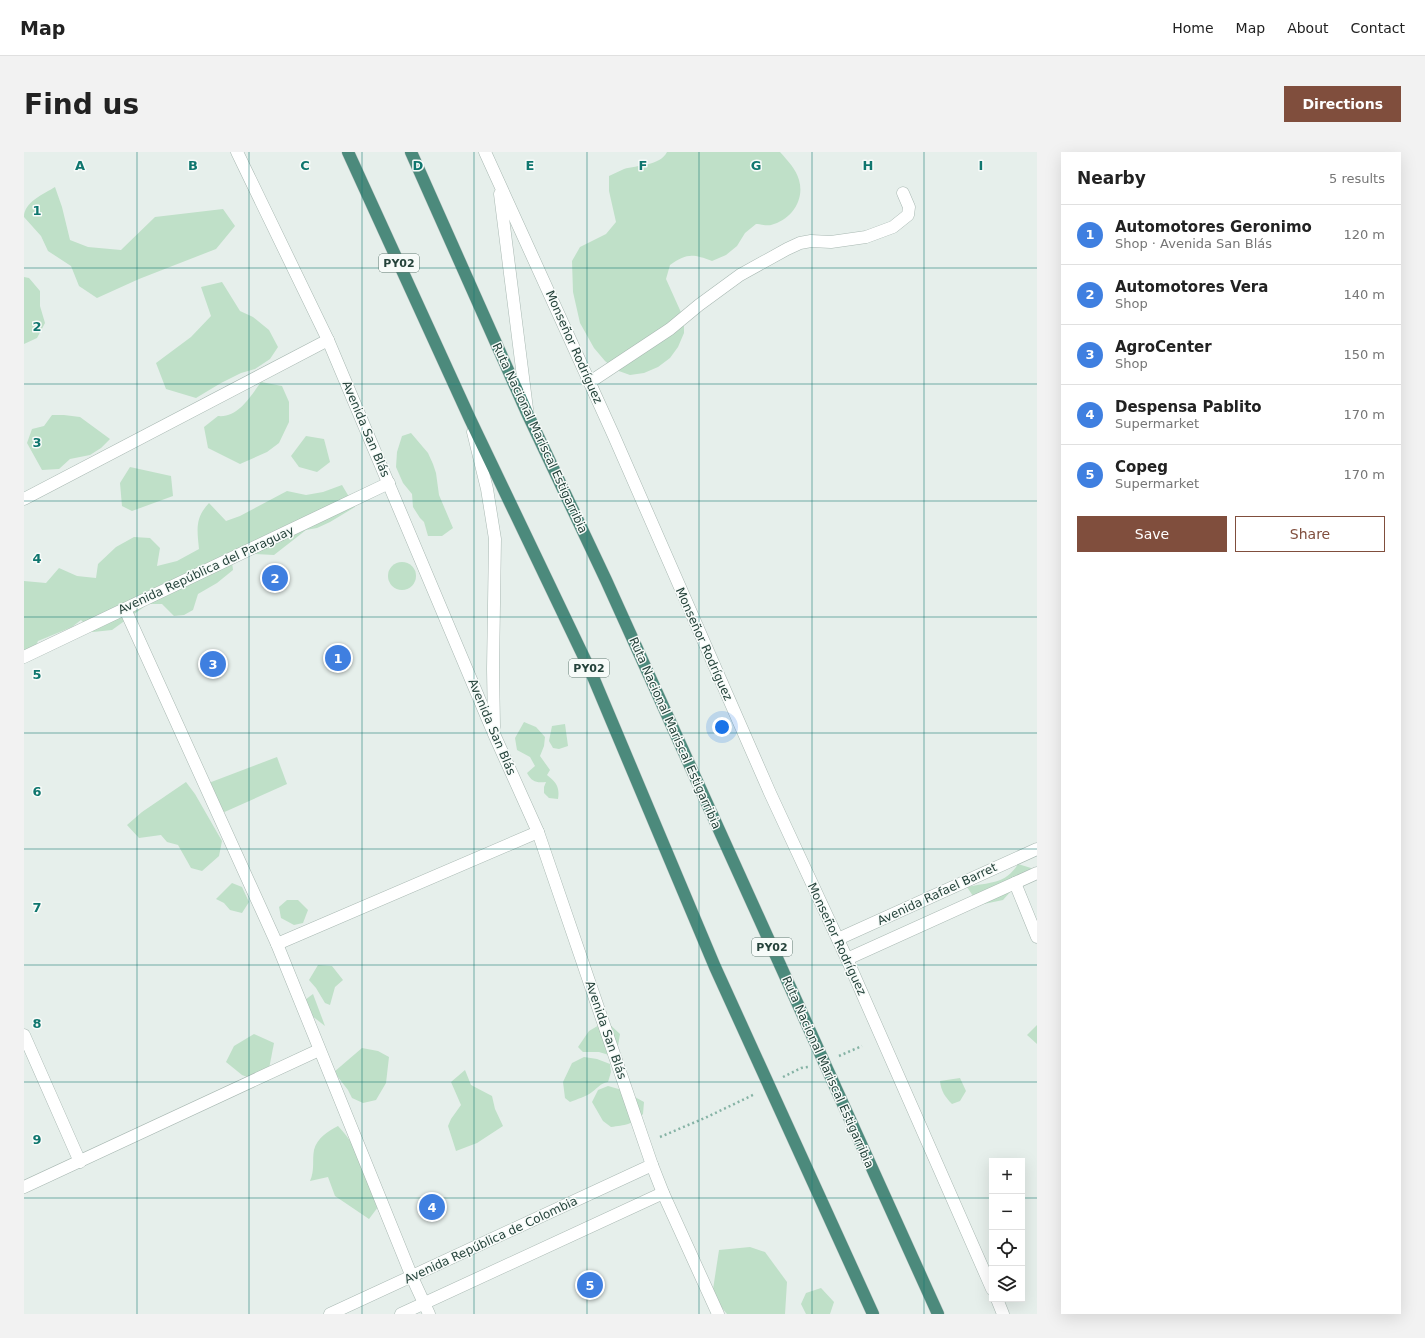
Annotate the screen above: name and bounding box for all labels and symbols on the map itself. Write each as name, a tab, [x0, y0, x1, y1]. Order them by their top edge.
text: A	[75, 158, 85, 173]
text: B	[188, 158, 198, 173]
text: C	[300, 158, 310, 173]
text: D	[413, 158, 424, 173]
text: E	[526, 158, 534, 173]
text: F	[639, 158, 647, 173]
text: G	[751, 158, 761, 173]
text: H	[863, 158, 873, 173]
text: I	[979, 158, 983, 173]
text: 1	[32, 203, 42, 218]
road number: PY02	[379, 254, 419, 272]
street label: Monseñor Rodríguez	[543, 288, 605, 406]
text: 2	[32, 319, 42, 334]
street label: Ruta Nacional Mariscal Estigarribia	[490, 341, 590, 535]
street label: Avenida San Blás	[339, 379, 393, 479]
text: 3	[32, 435, 42, 450]
street label: Avenida República del Paraguay	[116, 523, 296, 617]
text: 4	[32, 551, 42, 566]
pin: 2	[262, 563, 288, 593]
street label: Monseñor Rodríguez	[673, 585, 735, 703]
street label: Ruta Nacional Mariscal Estigarribia	[626, 635, 724, 831]
pin: 1	[325, 643, 351, 673]
pin: 3	[200, 649, 226, 679]
road number: PY02	[569, 659, 609, 677]
text: 5	[32, 667, 42, 682]
street label: Avenida San Blás	[465, 677, 519, 777]
your location	[712, 717, 732, 737]
text: 6	[32, 784, 42, 799]
street label: Avenida Rafael Barret	[875, 860, 999, 928]
street label: Monseñor Rodríguez	[805, 881, 869, 997]
text: 7	[32, 900, 42, 915]
road number: PY02	[752, 938, 792, 956]
street label: Ruta Nacional Mariscal Estigarribia	[779, 974, 877, 1170]
street label: Avenida San Blás	[583, 979, 629, 1081]
text: 8	[32, 1016, 42, 1031]
text: 9	[32, 1132, 42, 1147]
pin: 4	[419, 1192, 445, 1222]
street label: Avenida República de Colombia	[402, 1194, 580, 1286]
pin: 5	[577, 1270, 603, 1300]

